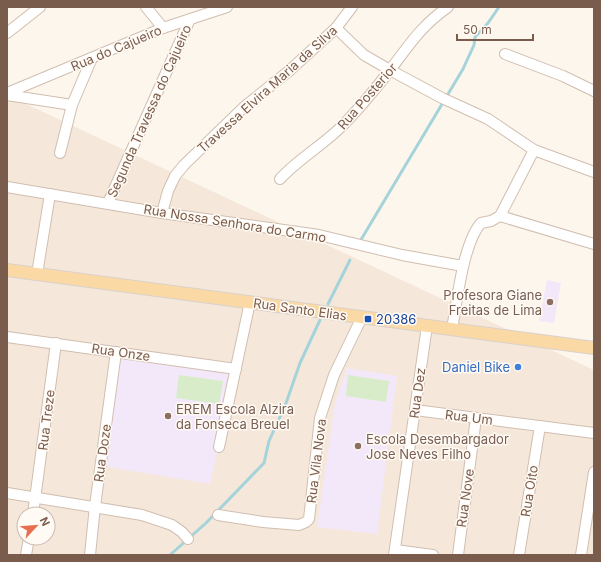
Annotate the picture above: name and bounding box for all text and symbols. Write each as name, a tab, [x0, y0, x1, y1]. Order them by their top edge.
scale bar	[457, 16, 533, 42]
street label: Rua do Cajueiro	[68, 22, 164, 74]
street label: Segunda Travessa do Cajueiro	[104, 22, 195, 200]
street label: Travessa Elvira Maria da Silva	[194, 22, 340, 156]
text: 50 m	[463, 22, 492, 37]
street label: Rua Posterior	[334, 60, 400, 132]
street label: Rua Nossa Senhora do Carmo	[143, 201, 328, 245]
place label: Profesora Giane Freitas de Lima	[443, 287, 542, 318]
street label: Rua Santo Elias	[252, 295, 348, 323]
marker: Profesora Giane Freitas de Lima	[545, 297, 555, 307]
place label: 20386	[376, 311, 416, 327]
marker: 20386	[363, 314, 373, 324]
street label: Rua Onze	[91, 340, 151, 364]
place label: Daniel Bike	[442, 359, 510, 375]
marker: Daniel Bike	[513, 362, 523, 372]
street label: Rua Dez	[406, 367, 428, 419]
street label: Rua Treze	[34, 389, 58, 451]
place label: EREM Escola Alzira da Fonseca Breuel	[176, 401, 294, 432]
street label: Rua Um	[444, 406, 494, 428]
marker: EREM Escola Alzira da Fonseca Breuel	[163, 411, 173, 421]
street label: Rua Vila Nova	[303, 418, 329, 504]
street label: Rua Doze	[90, 423, 114, 483]
place label: Escola Desembargador Jose Neves Filho	[366, 431, 509, 462]
marker: Escola Desembargador Jose Neves Filho	[353, 441, 363, 451]
street label: Rua Oito	[517, 464, 541, 518]
street label: Rua Nove	[453, 468, 477, 528]
north arrow	[16, 506, 56, 546]
text: N	[37, 515, 53, 528]

